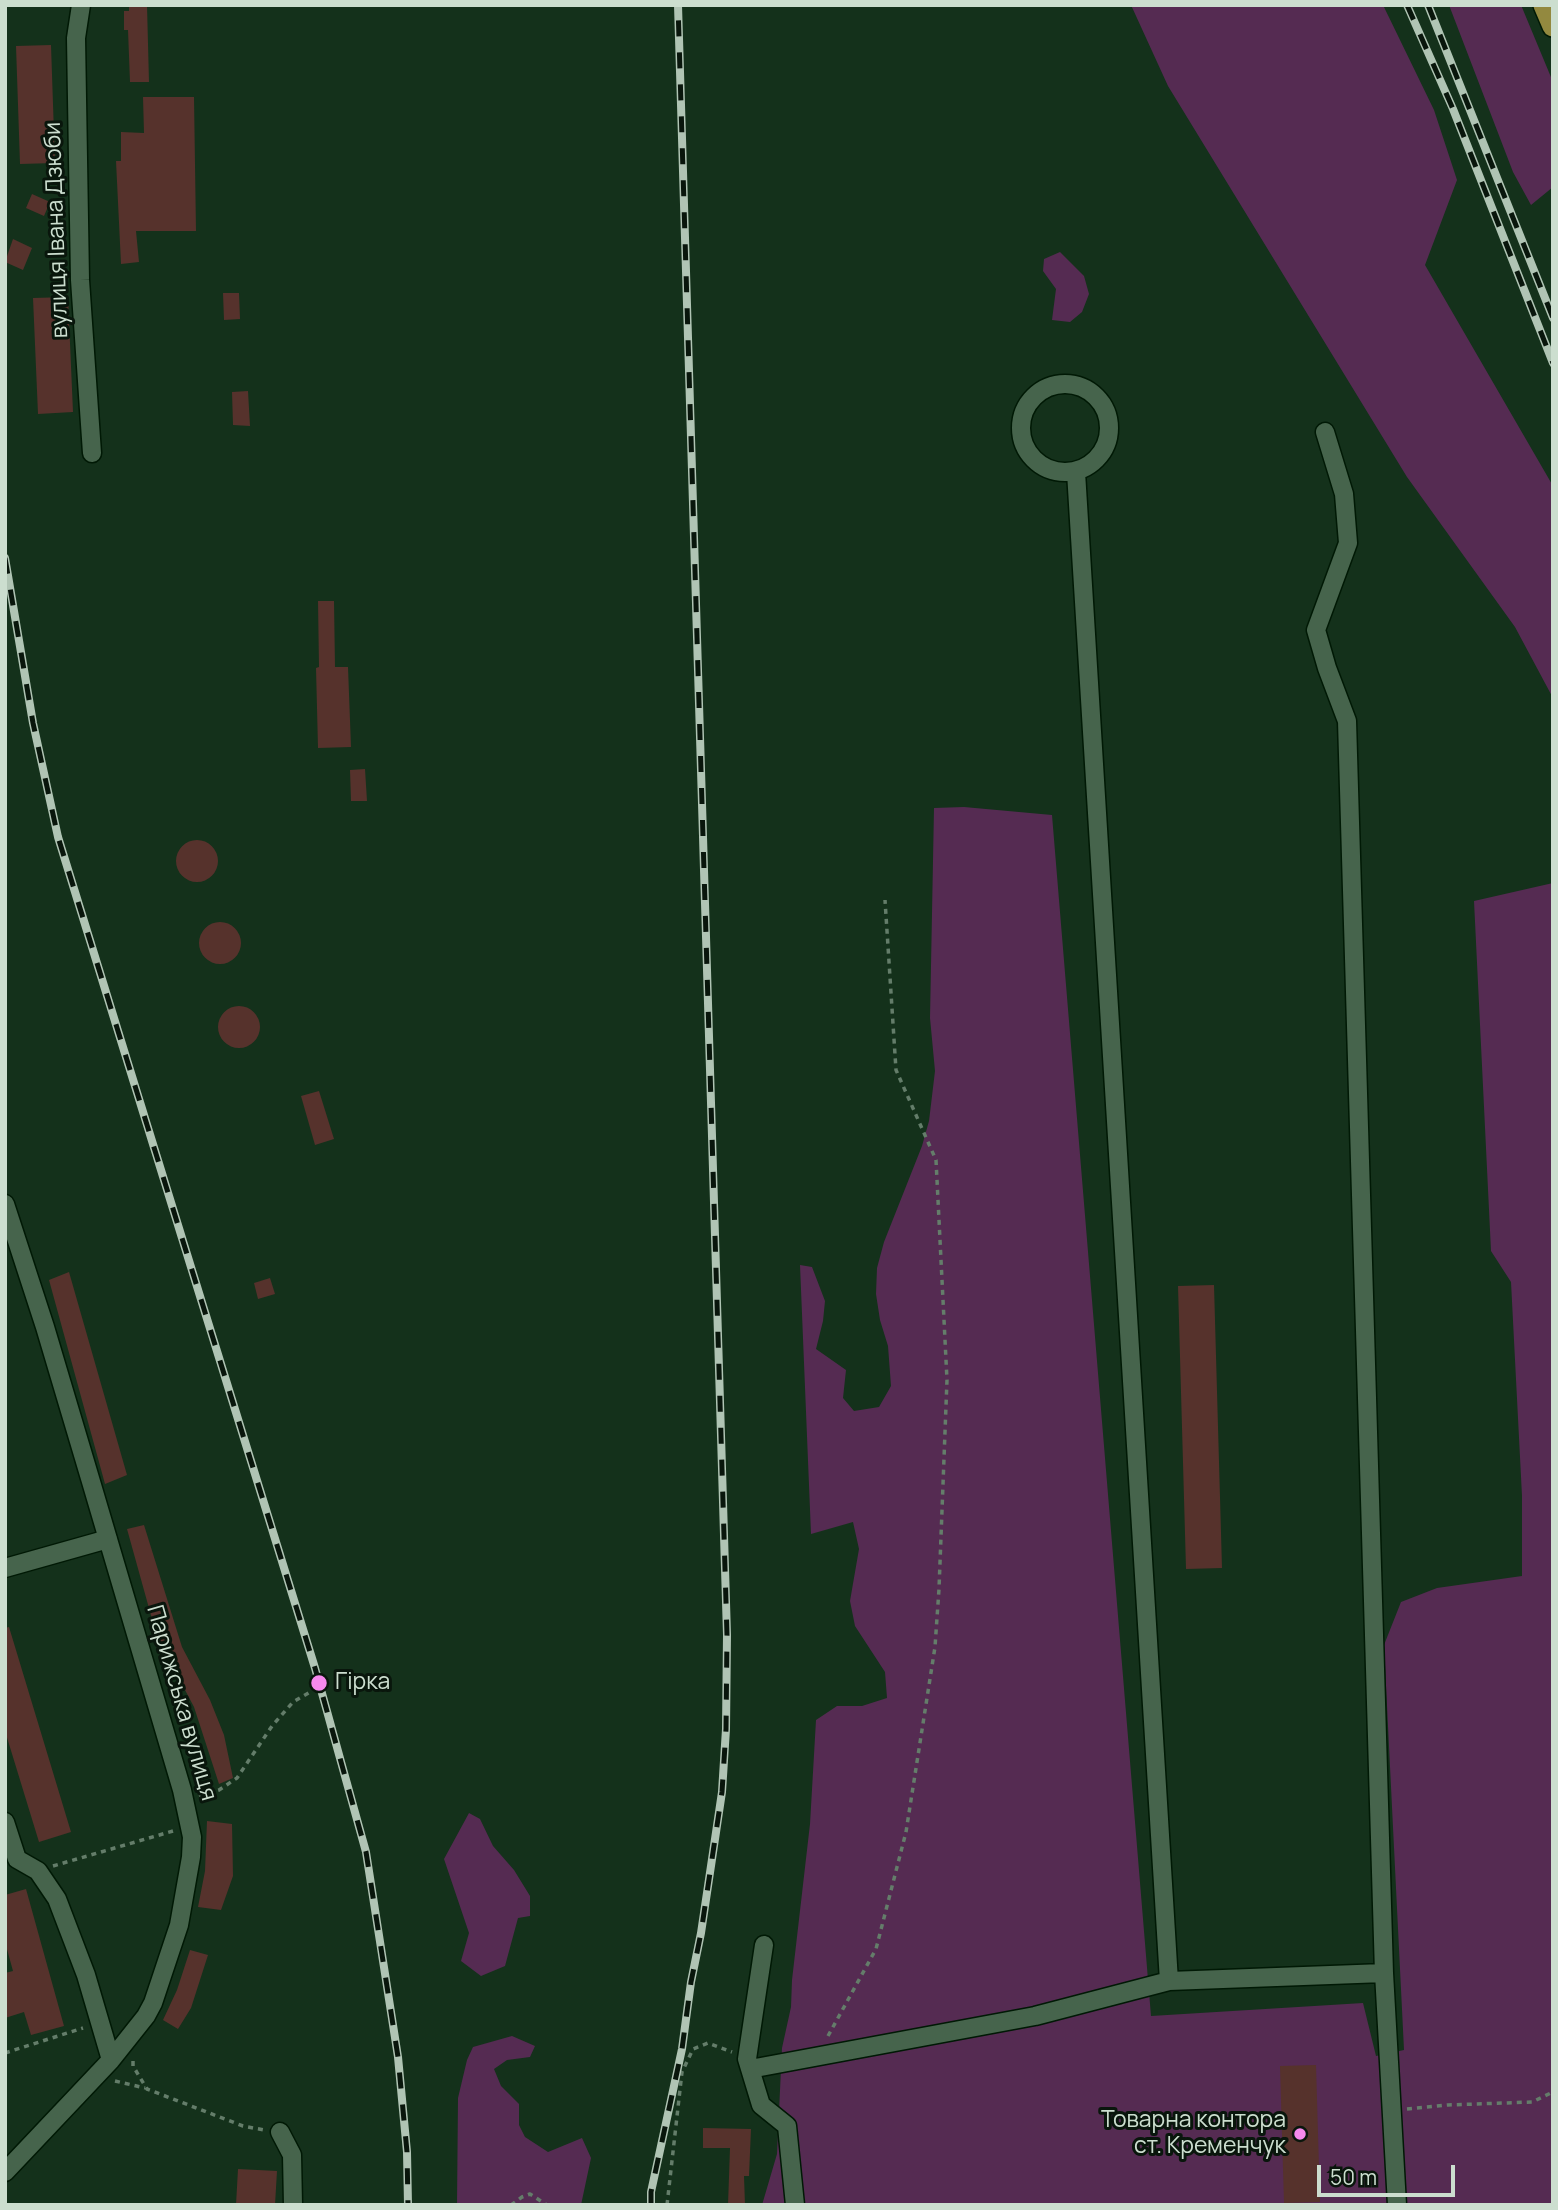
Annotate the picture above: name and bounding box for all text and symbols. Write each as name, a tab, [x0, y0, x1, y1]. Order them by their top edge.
street label: вулиця Івана Дзюби	[39, 121, 75, 339]
street label: Парижська вулиця	[140, 1602, 222, 1804]
place label: Гірка	[335, 1669, 390, 1697]
marker: Гірка	[309, 1673, 329, 1693]
place label: Товарна контора ст. Кременчук	[1101, 2107, 1286, 2161]
marker: Товарна контора ст. Кременчук	[1292, 2126, 1308, 2142]
scale bar	[1320, 2150, 1458, 2194]
text: 50 m	[1330, 2163, 1377, 2191]

